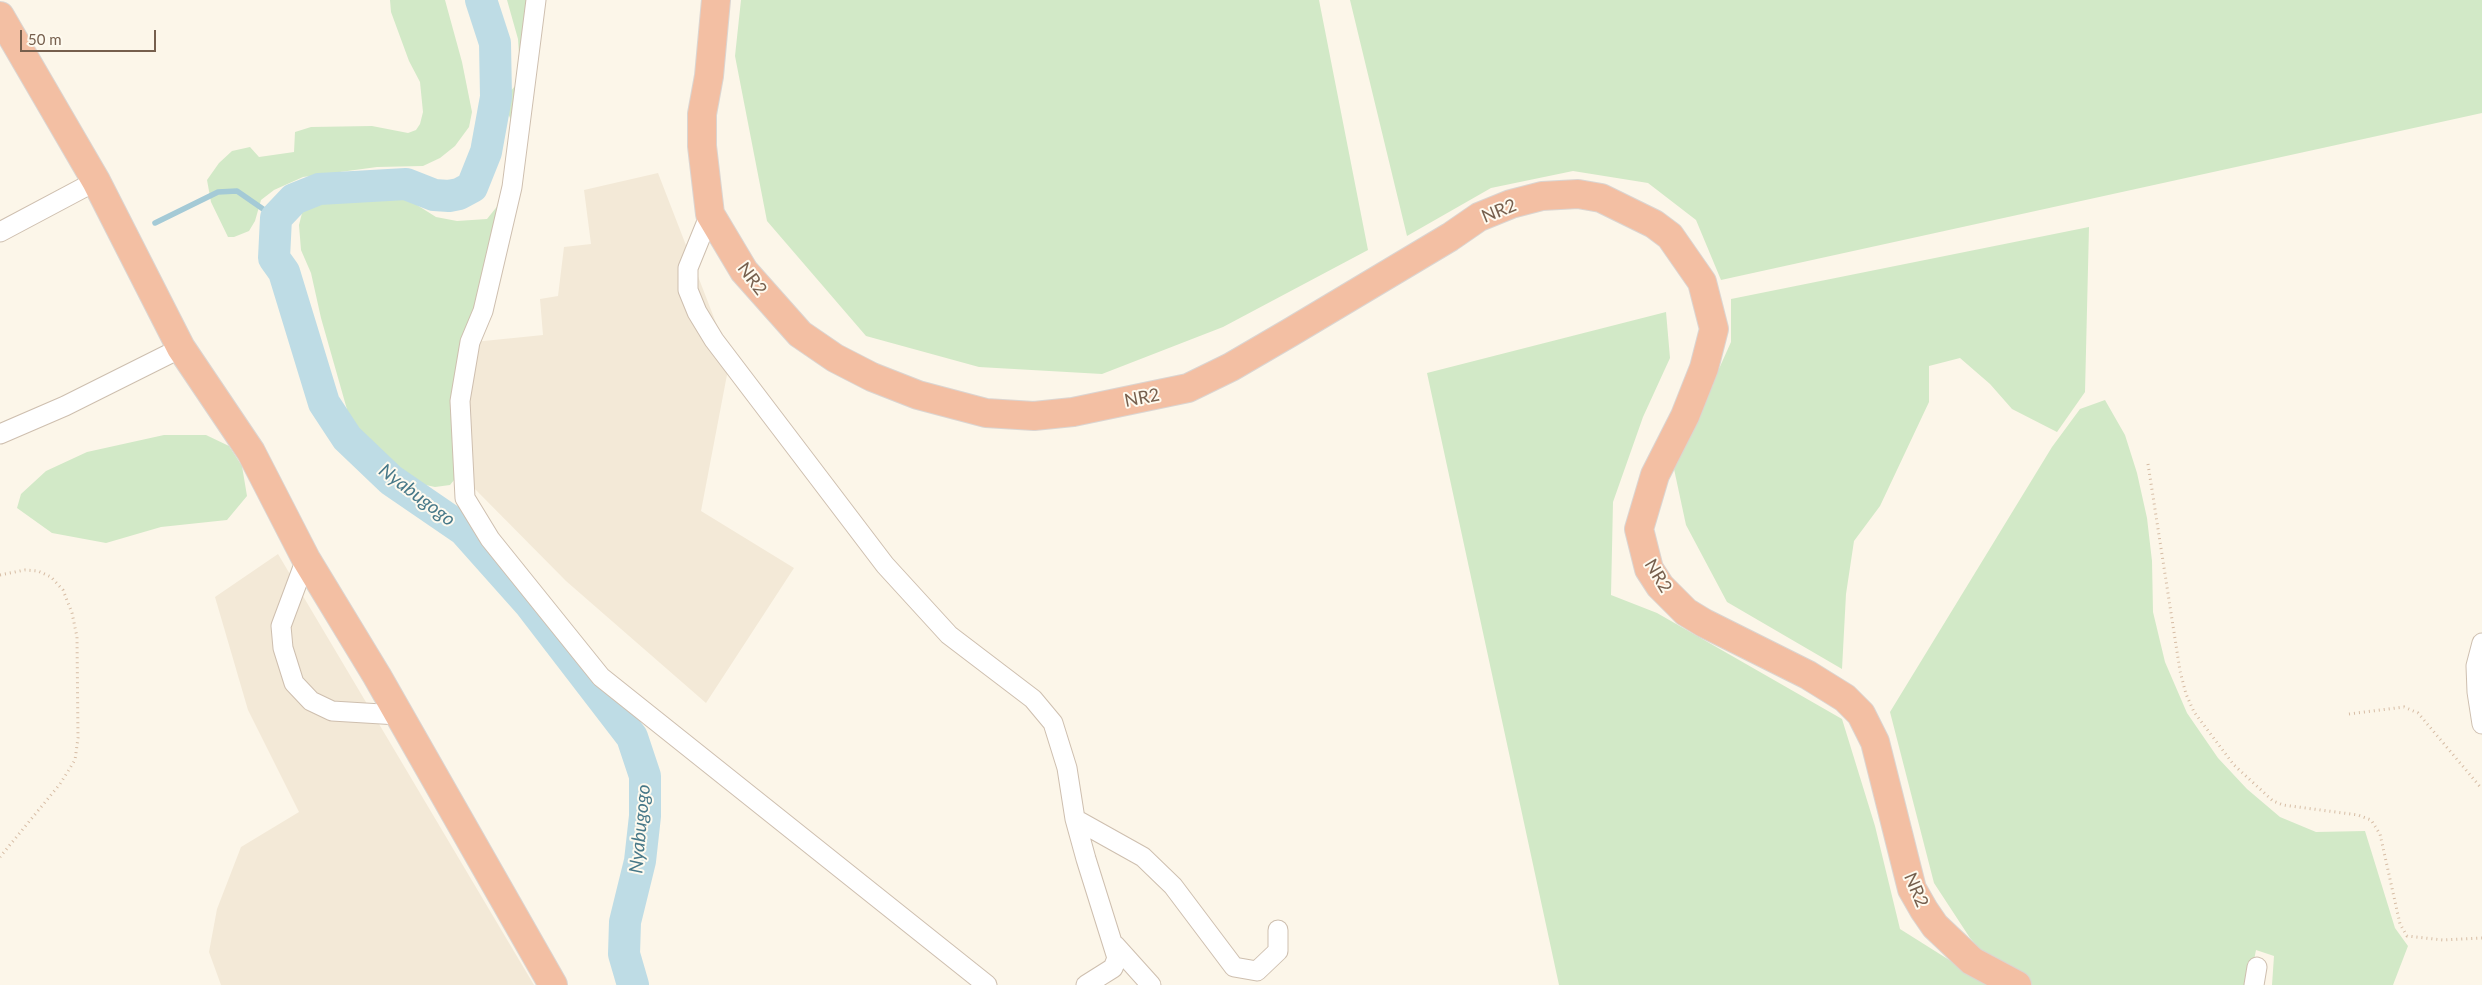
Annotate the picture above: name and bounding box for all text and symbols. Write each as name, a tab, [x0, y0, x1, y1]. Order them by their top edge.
scale bar	[22, 20, 159, 52]
text: 50 m	[28, 30, 62, 48]
street label: NR2	[1479, 194, 1519, 228]
street label: NR2	[733, 258, 771, 300]
street label: NR2	[1123, 384, 1161, 412]
water label: Nyabugogo	[374, 459, 460, 531]
street label: NR2	[1640, 555, 1676, 597]
water label: Nyabugogo	[625, 783, 655, 875]
street label: NR2	[1899, 869, 1933, 911]

